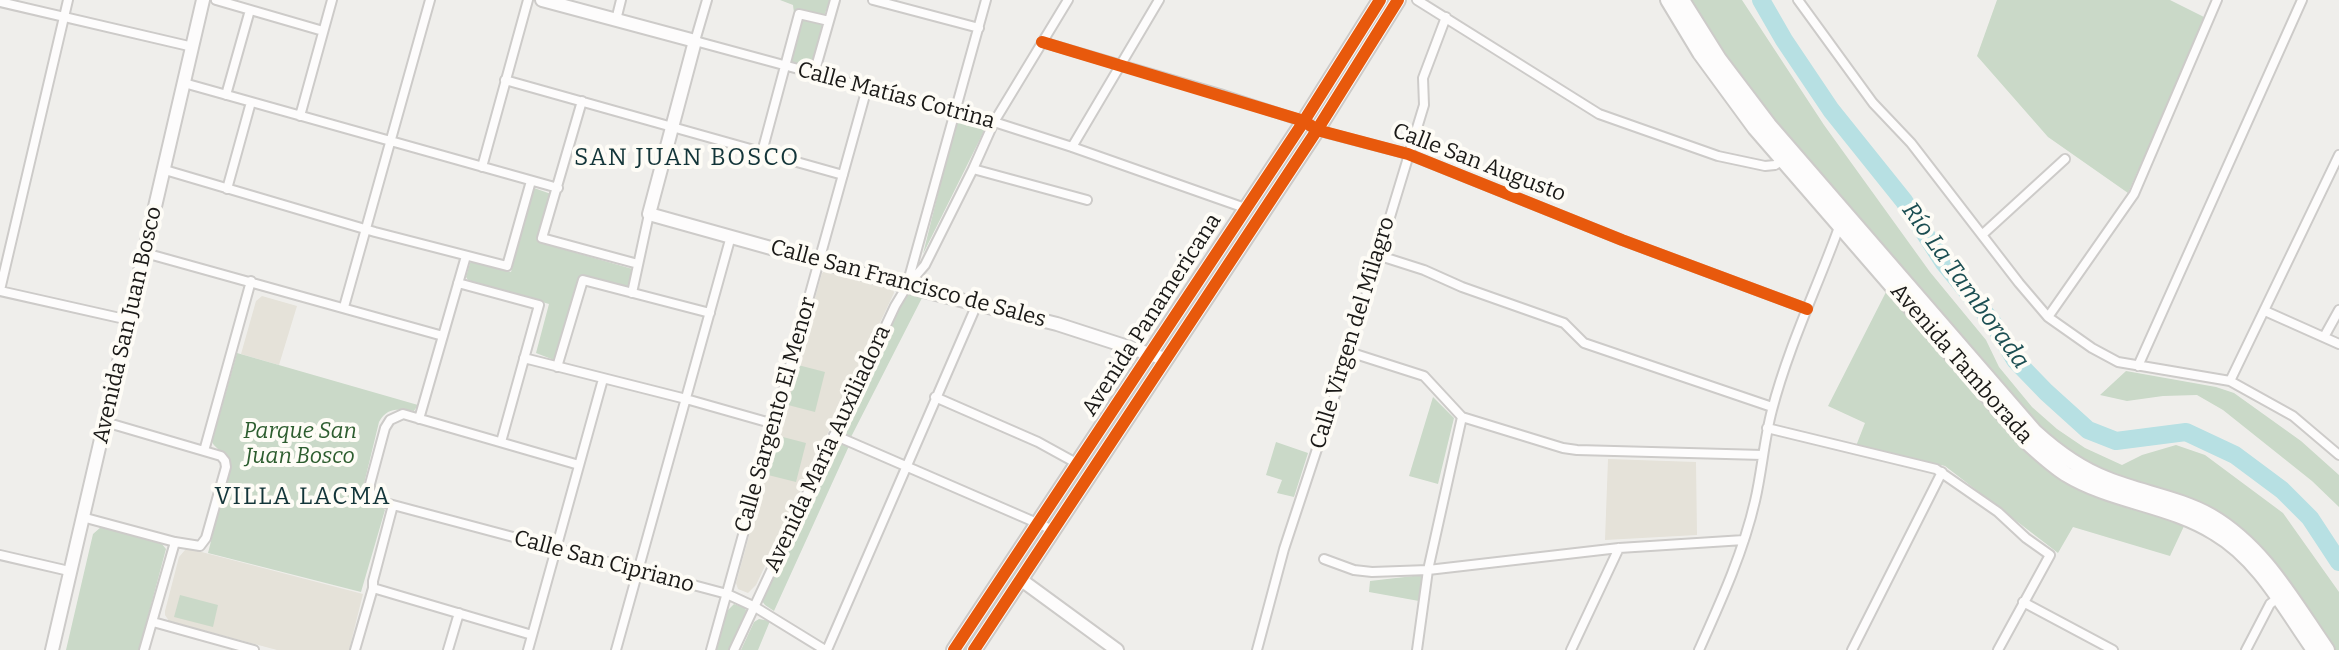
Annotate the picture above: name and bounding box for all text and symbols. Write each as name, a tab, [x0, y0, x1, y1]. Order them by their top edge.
street label: Calle Matías Cotrina	[794, 57, 998, 135]
street label: Calle San Augusto	[1389, 118, 1569, 208]
district label: SAN JUAN BOSCO	[574, 144, 800, 172]
water label: Río La Tamborada	[1895, 197, 2035, 375]
street label: Avenida San Juan Bosco	[88, 204, 168, 446]
street label: Avenida Panamericana	[1077, 209, 1227, 421]
street label: Calle Virgen del Milagro	[1305, 214, 1401, 452]
street label: Calle San Francisco de Sales	[767, 234, 1049, 334]
street label: Avenida Tamborada	[1884, 279, 2038, 449]
street label: Calle Sargento El Menor	[730, 294, 822, 536]
street label: Avenida María Auxiliadora	[759, 322, 897, 576]
park label: Parque San Juan Bosco	[243, 419, 357, 470]
district label: VILLA LACMA	[215, 483, 391, 511]
street label: Calle San Cipriano	[511, 525, 697, 599]

